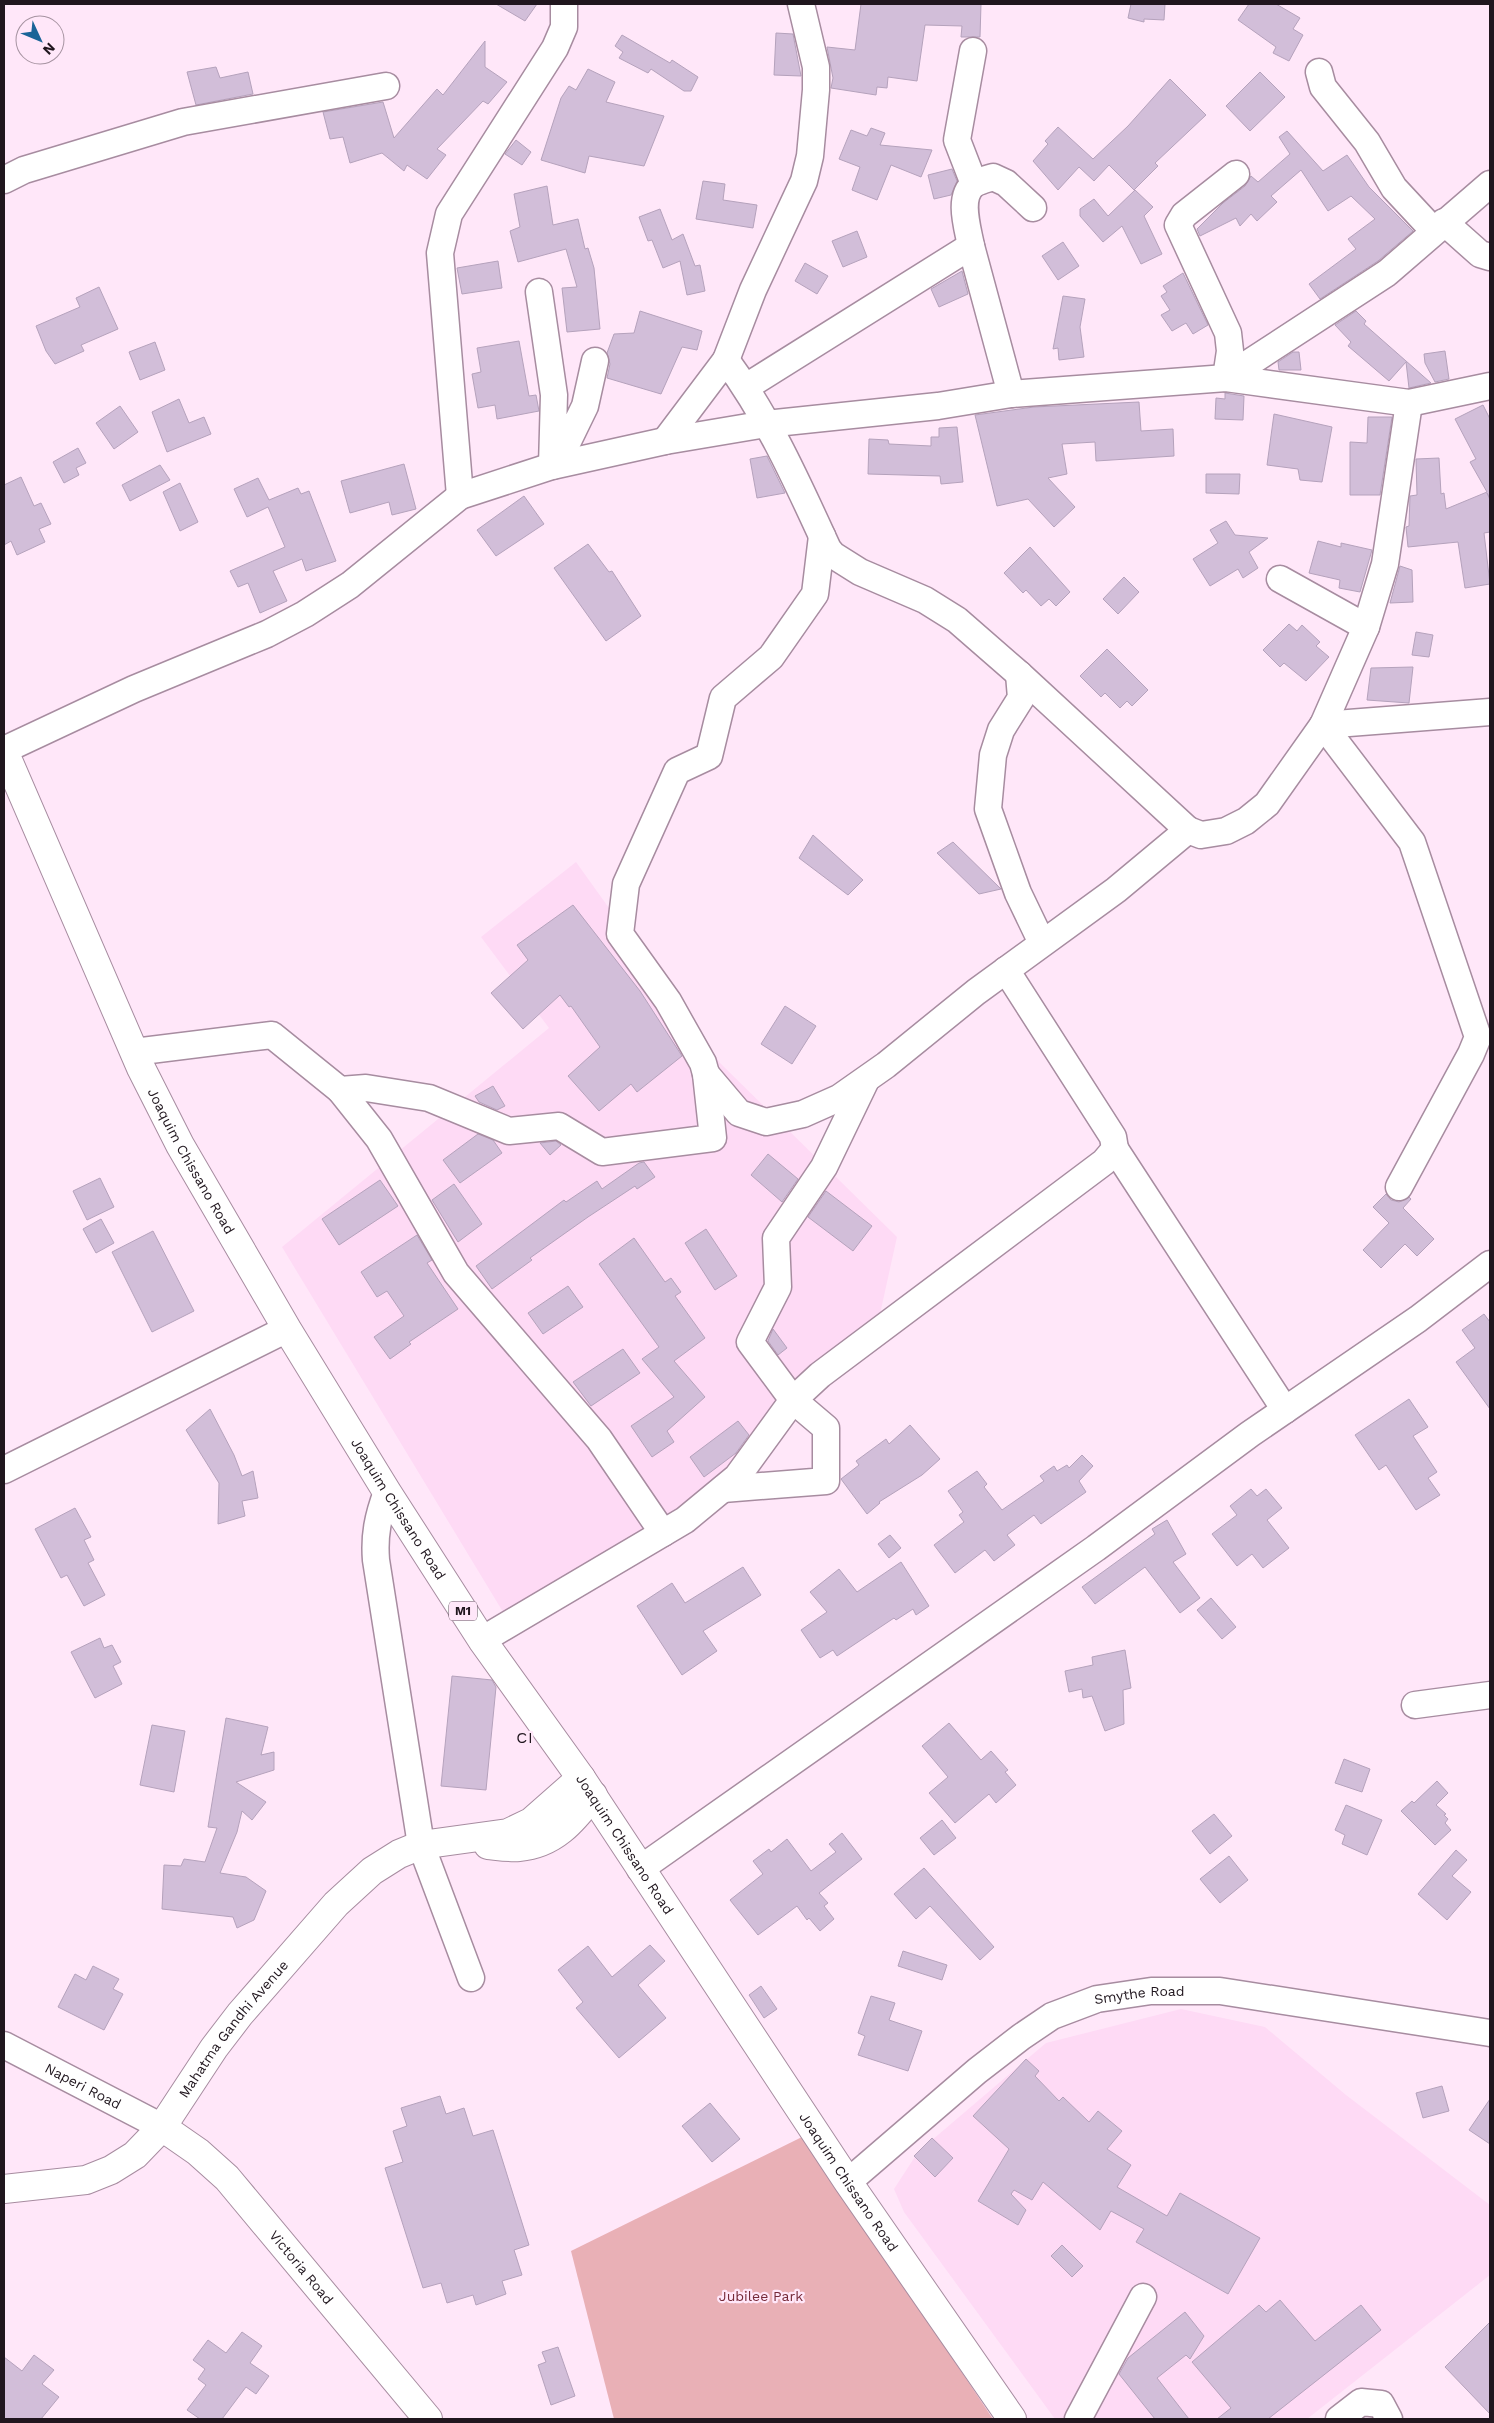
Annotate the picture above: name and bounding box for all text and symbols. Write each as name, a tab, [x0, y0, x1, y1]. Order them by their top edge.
north arrow	[15, 15, 65, 65]
text: N	[40, 40, 59, 58]
street label: Joaquim Chissano Road	[145, 1085, 238, 1237]
street label: Joaquim Chissano Road	[348, 1435, 449, 1582]
road number: M1	[449, 1602, 477, 1620]
district label: CI	[516, 1728, 534, 1747]
street label: Joaquim Chissano Road	[573, 1771, 677, 1917]
street label: Mahatma Gandhi Avenue	[175, 1957, 291, 2101]
street label: Smythe Road	[1093, 1983, 1185, 2007]
street label: Naperi Road	[42, 2060, 124, 2112]
street label: Joaquim Chissano Road	[796, 2109, 901, 2254]
street label: Victoria Road	[266, 2227, 337, 2307]
park label: Jubilee Park	[719, 2288, 803, 2304]

